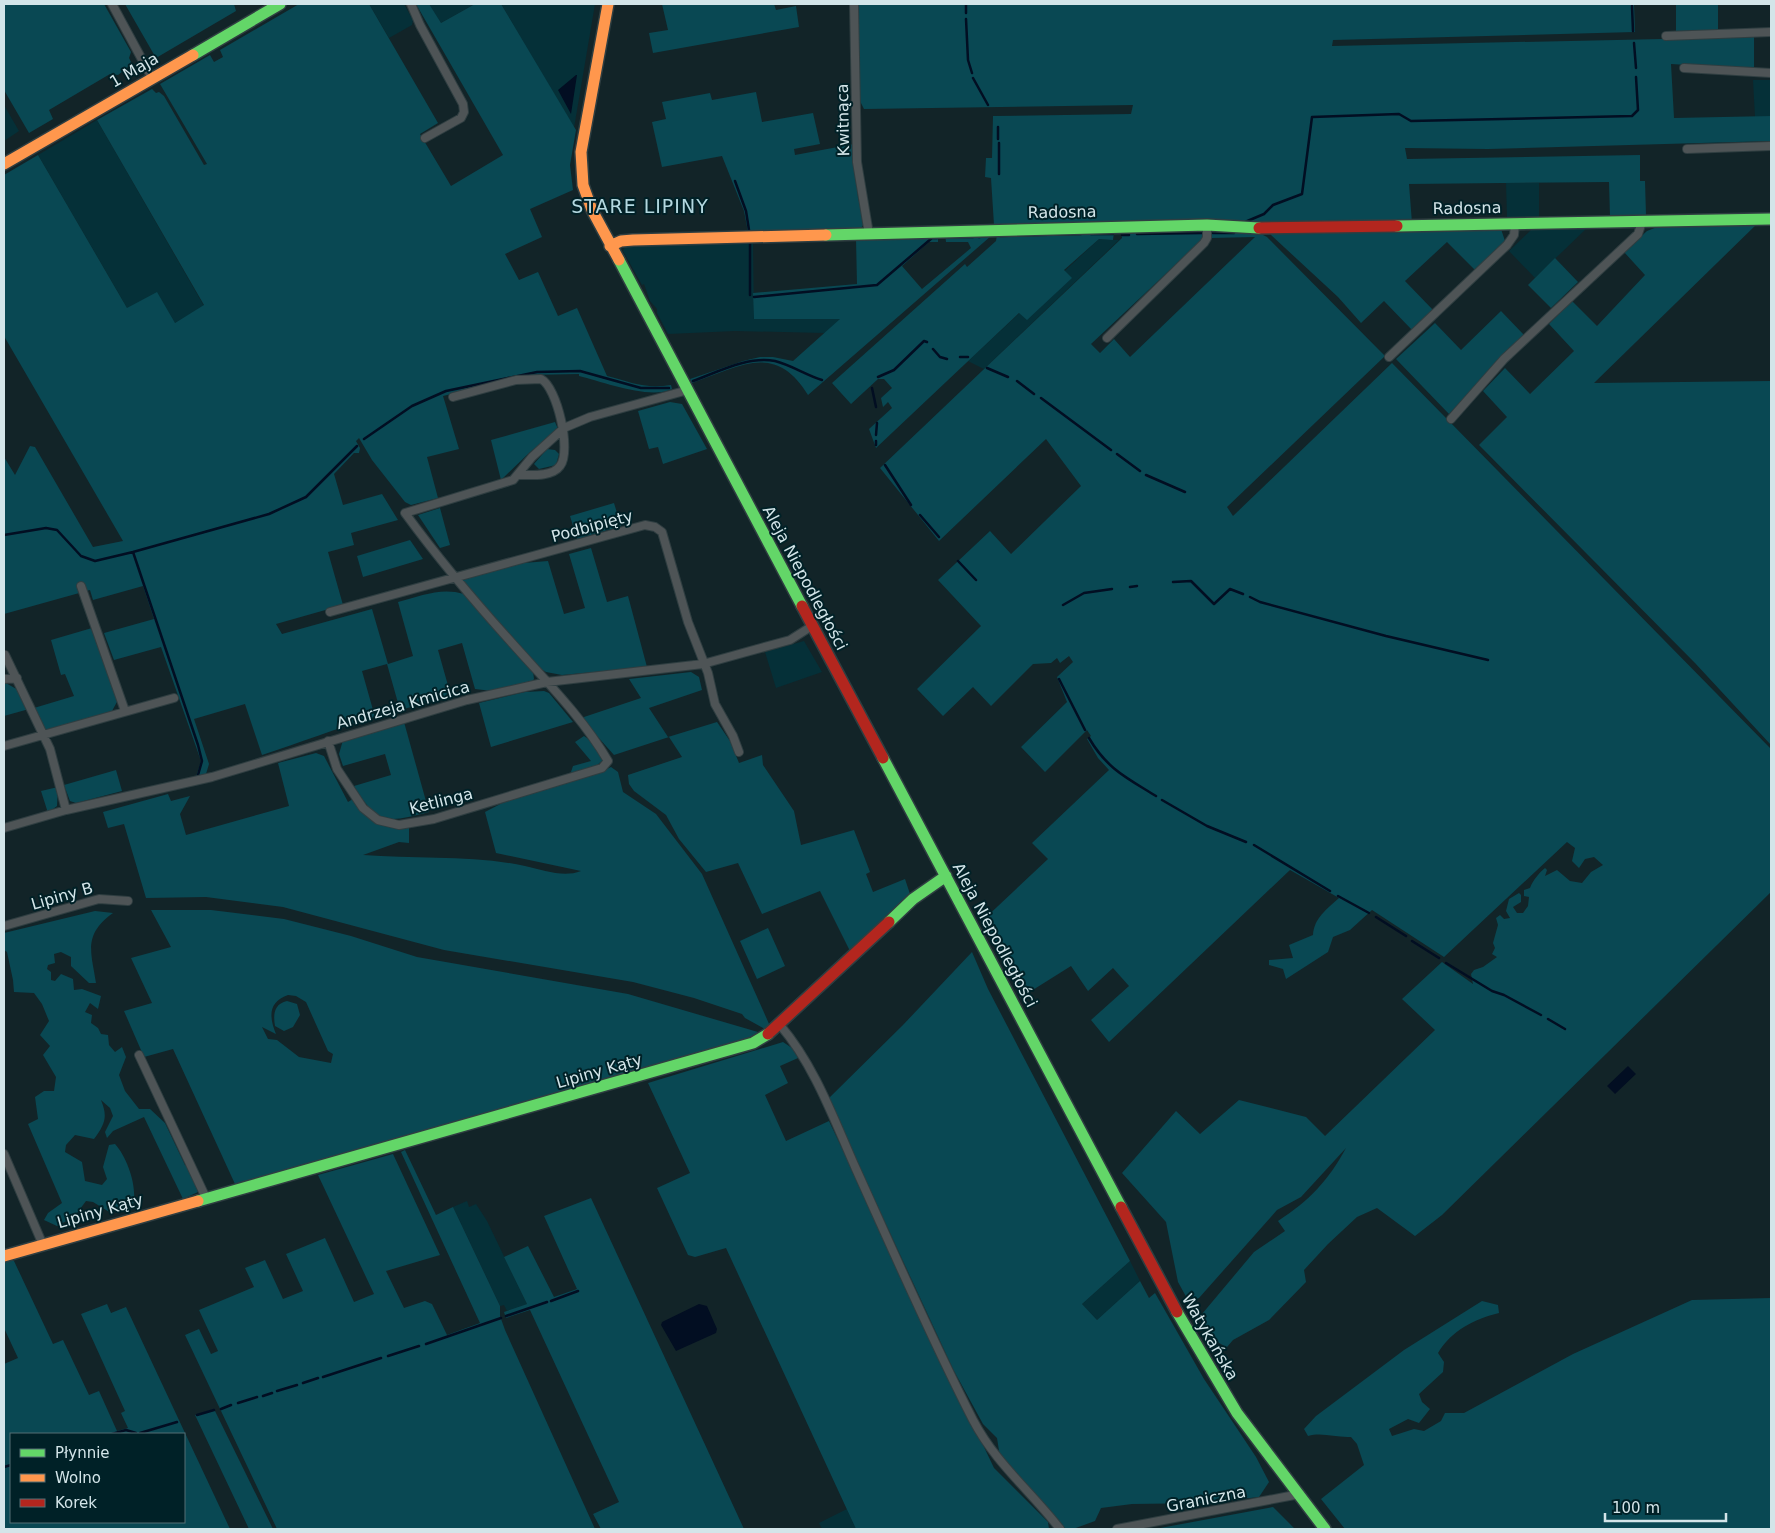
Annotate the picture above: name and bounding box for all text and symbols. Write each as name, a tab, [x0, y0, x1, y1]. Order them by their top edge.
street label: 1 Maja	[106, 48, 162, 92]
street label: Kwitnąca	[833, 83, 853, 157]
district label: STARE LIPINY	[571, 195, 709, 217]
street label: Radosna	[1432, 198, 1502, 218]
street label: Radosna	[1027, 202, 1097, 222]
street label: Aleja Niepodległości	[759, 502, 851, 654]
street label: Podbipięty	[549, 506, 635, 546]
street label: Andrzeja Kmicica	[334, 677, 472, 733]
street label: Ketlinga	[407, 784, 475, 818]
street label: Aleja Niepodległości	[949, 859, 1041, 1011]
street label: Lipiny B	[29, 878, 95, 914]
street label: Lipiny Kąty	[554, 1050, 644, 1092]
street label: Lipiny Kąty	[55, 1190, 145, 1232]
street label: Watykańska	[1178, 1291, 1242, 1383]
legend	[10, 1433, 185, 1523]
text: Płynnie	[55, 1444, 110, 1462]
text: Wolno	[55, 1469, 101, 1487]
street label: Graniczna	[1165, 1482, 1247, 1516]
scale bar	[1605, 1490, 1726, 1522]
text: Korek	[55, 1494, 97, 1512]
text: 100 m	[1612, 1499, 1660, 1517]

